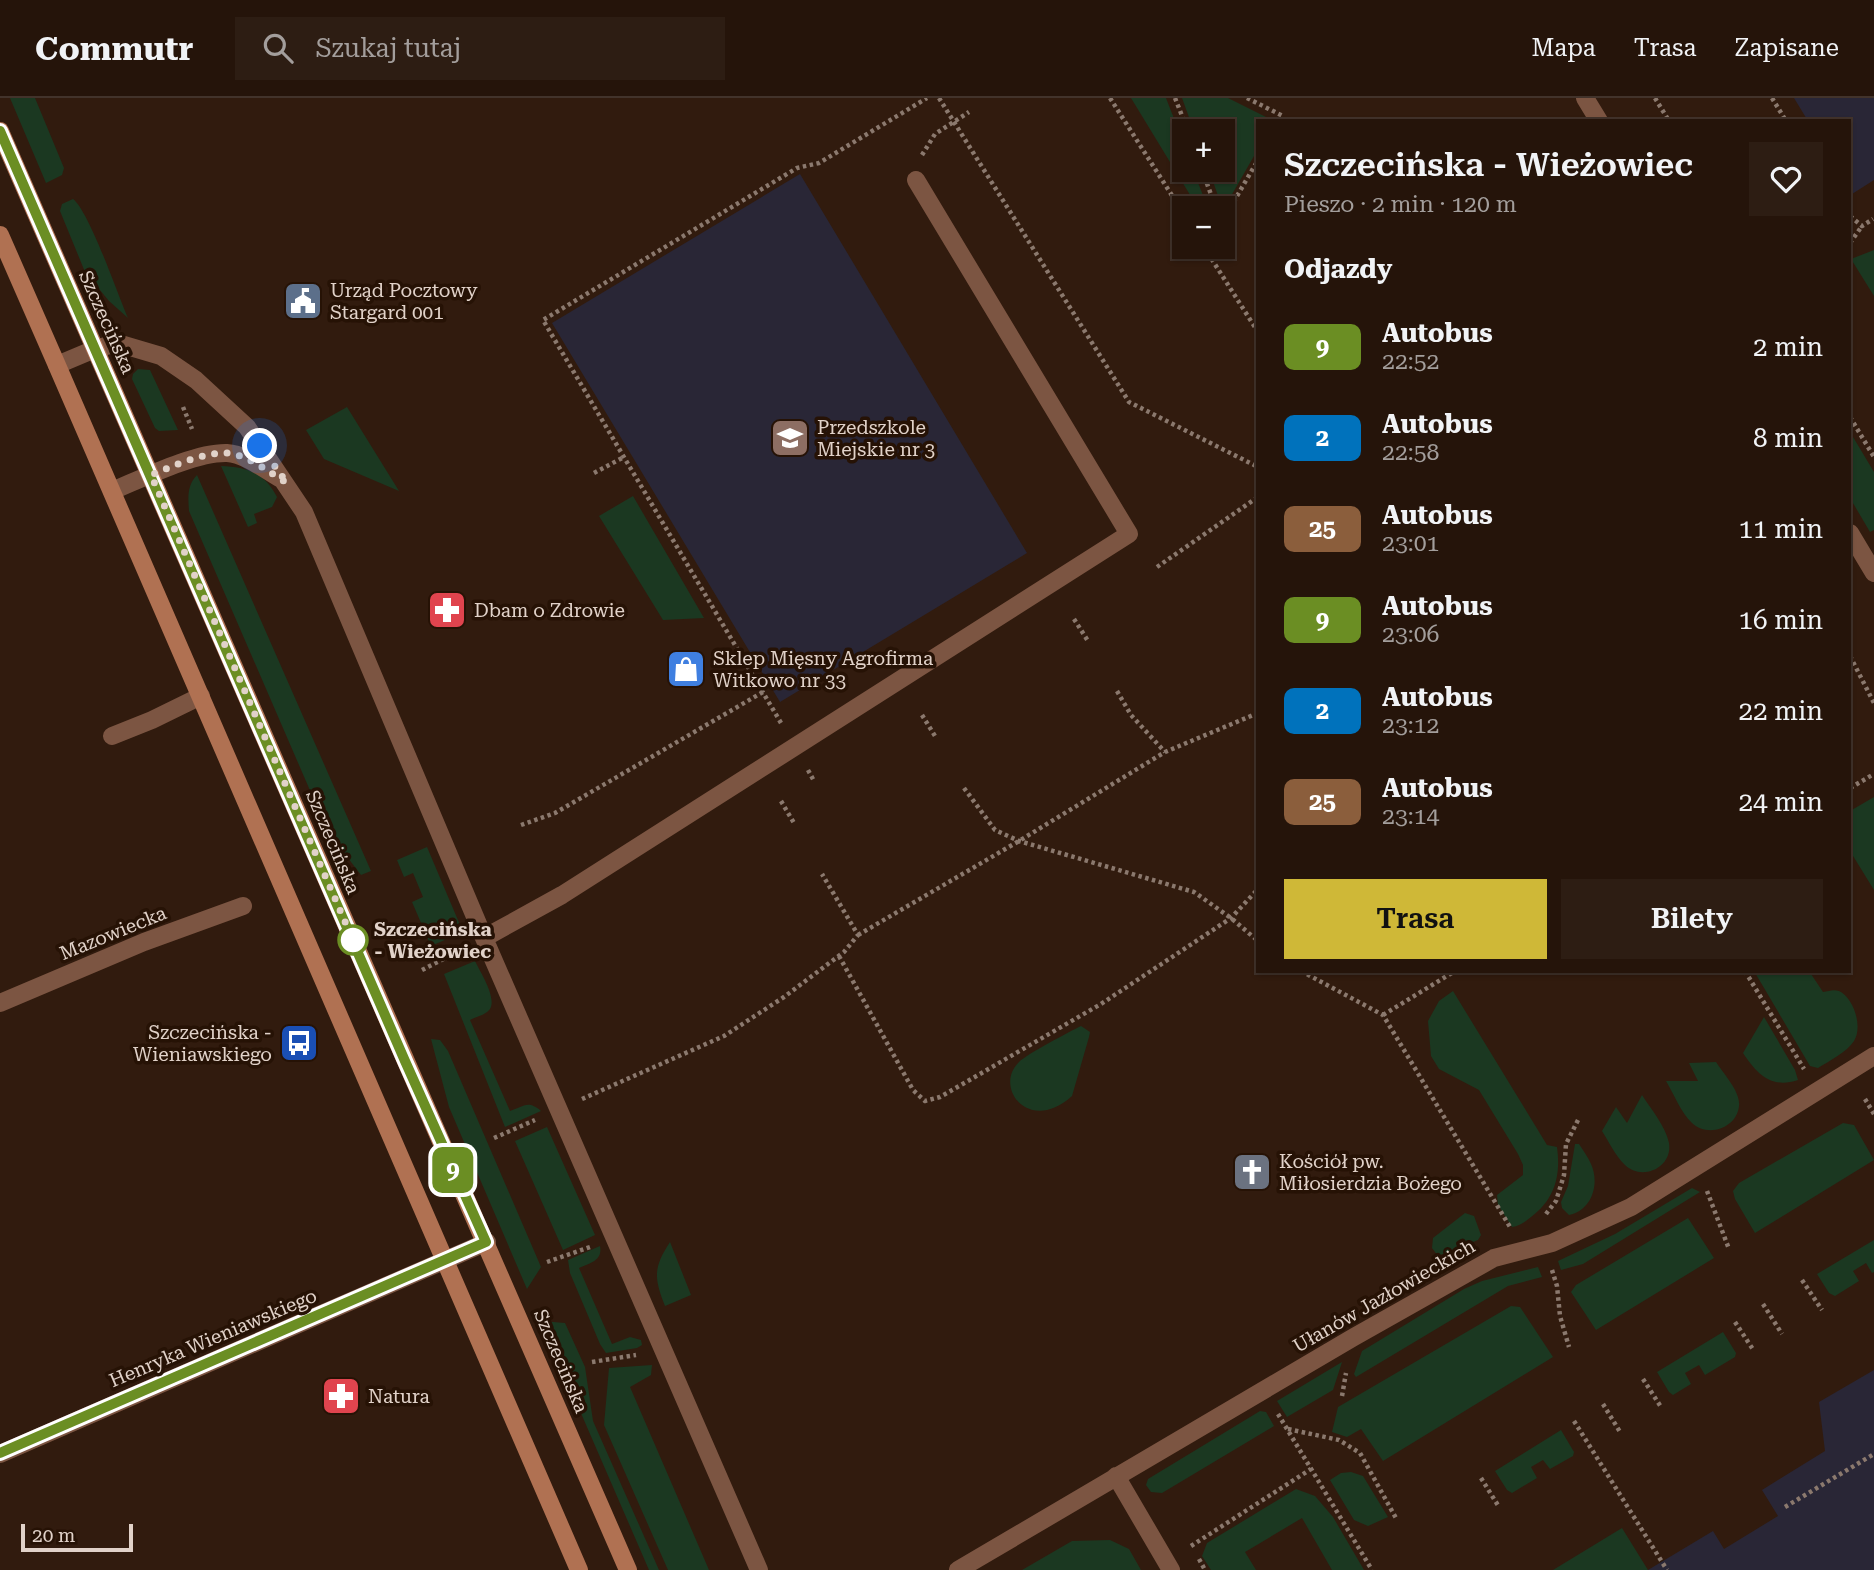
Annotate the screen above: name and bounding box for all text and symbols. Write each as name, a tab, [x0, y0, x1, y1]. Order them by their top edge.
search box	[235, 17, 725, 80]
text: Commutr	[35, 29, 193, 68]
icon: search	[259, 29, 297, 67]
text: Szukaj tutaj	[315, 33, 461, 63]
text: Mapa	[1532, 34, 1596, 62]
text: Trasa	[1634, 34, 1696, 62]
text: Zapisane	[1734, 34, 1839, 62]
map controls	[1172, 119, 1235, 259]
button: +	[1172, 119, 1235, 182]
button: heart	[1749, 142, 1823, 216]
text: Szczecińska - Wieżowiec	[1284, 145, 1693, 184]
text: Pieszo · 2 min · 120 m	[1284, 191, 1517, 218]
button: −	[1172, 196, 1235, 259]
text: Odjazdy	[1284, 254, 1392, 284]
street label: Szczecińska	[74, 267, 140, 378]
place label: Urząd Pocztowy Stargard 001	[330, 279, 478, 324]
public building icon: Urząd Pocztowy Stargard 001	[282, 280, 324, 322]
text: Autobus	[1382, 318, 1493, 348]
text: 2 min	[1753, 332, 1823, 362]
text: 9	[1316, 333, 1329, 361]
text: 22:52	[1382, 348, 1439, 375]
text: Autobus	[1382, 409, 1493, 439]
place label: Przedszkole Miejskie nr 3	[817, 416, 935, 461]
school or university icon: Przedszkole Miejskie nr 3	[769, 417, 811, 459]
text: 8 min	[1753, 423, 1823, 453]
text: 2	[1316, 424, 1329, 452]
your location	[242, 428, 277, 463]
text: 22:58	[1382, 439, 1439, 466]
text: Autobus	[1382, 500, 1493, 530]
text: 11 min	[1739, 514, 1823, 544]
text: 25	[1309, 515, 1336, 543]
text: 23:01	[1382, 530, 1439, 557]
pharmacy icon: Dbam o Zdrowie	[426, 589, 468, 631]
text: Autobus	[1382, 591, 1493, 621]
place label: Dbam o Zdrowie	[474, 599, 625, 622]
text: 16 min	[1739, 605, 1823, 635]
text: 9	[1316, 606, 1329, 634]
text: 23:06	[1382, 621, 1439, 648]
place label: Sklep Mięsny Agrofirma Witkowo nr 33	[713, 647, 934, 692]
shop icon: Sklep Mięsny Agrofirma Witkowo nr 33	[665, 648, 707, 690]
text: Autobus	[1382, 682, 1493, 712]
text: 22 min	[1739, 696, 1823, 726]
text: 2	[1316, 697, 1329, 725]
text: 23:12	[1382, 712, 1439, 739]
text: Autobus	[1382, 773, 1493, 803]
street label: Szczecińska	[301, 787, 365, 898]
text: 24 min	[1739, 787, 1823, 817]
text: 25	[1309, 788, 1336, 816]
text: 23:14	[1382, 803, 1439, 830]
button: Trasa	[1284, 879, 1547, 959]
button: Bilety	[1561, 879, 1823, 959]
street label: Mazowiecka	[56, 901, 170, 965]
place label: Szczecińska - Wieżowiec	[374, 918, 492, 963]
marker: Szczecińska - Wieżowiec	[338, 925, 368, 955]
place label: Szczecińska - Wieniawskiego	[133, 1021, 272, 1066]
bus stop icon: Szczecińska - Wieniawskiego	[278, 1022, 320, 1064]
line badge: 9	[430, 1147, 476, 1193]
place label: Kościół pw. Miłosierdzia Bożego	[1279, 1150, 1462, 1195]
church icon: Kościół pw. Miłosierdzia Bożego	[1231, 1151, 1273, 1193]
text: 9	[446, 1156, 460, 1184]
street label: Ułanów Jazłowieckich	[1289, 1234, 1479, 1358]
street label: Henryka Wieniawskiego	[106, 1284, 320, 1392]
street label: Szczecińska	[529, 1306, 593, 1417]
pharmacy icon: Natura	[320, 1375, 362, 1417]
place label: Natura	[368, 1385, 431, 1408]
scale bar	[21, 1521, 133, 1553]
text: 20 m	[32, 1524, 75, 1547]

